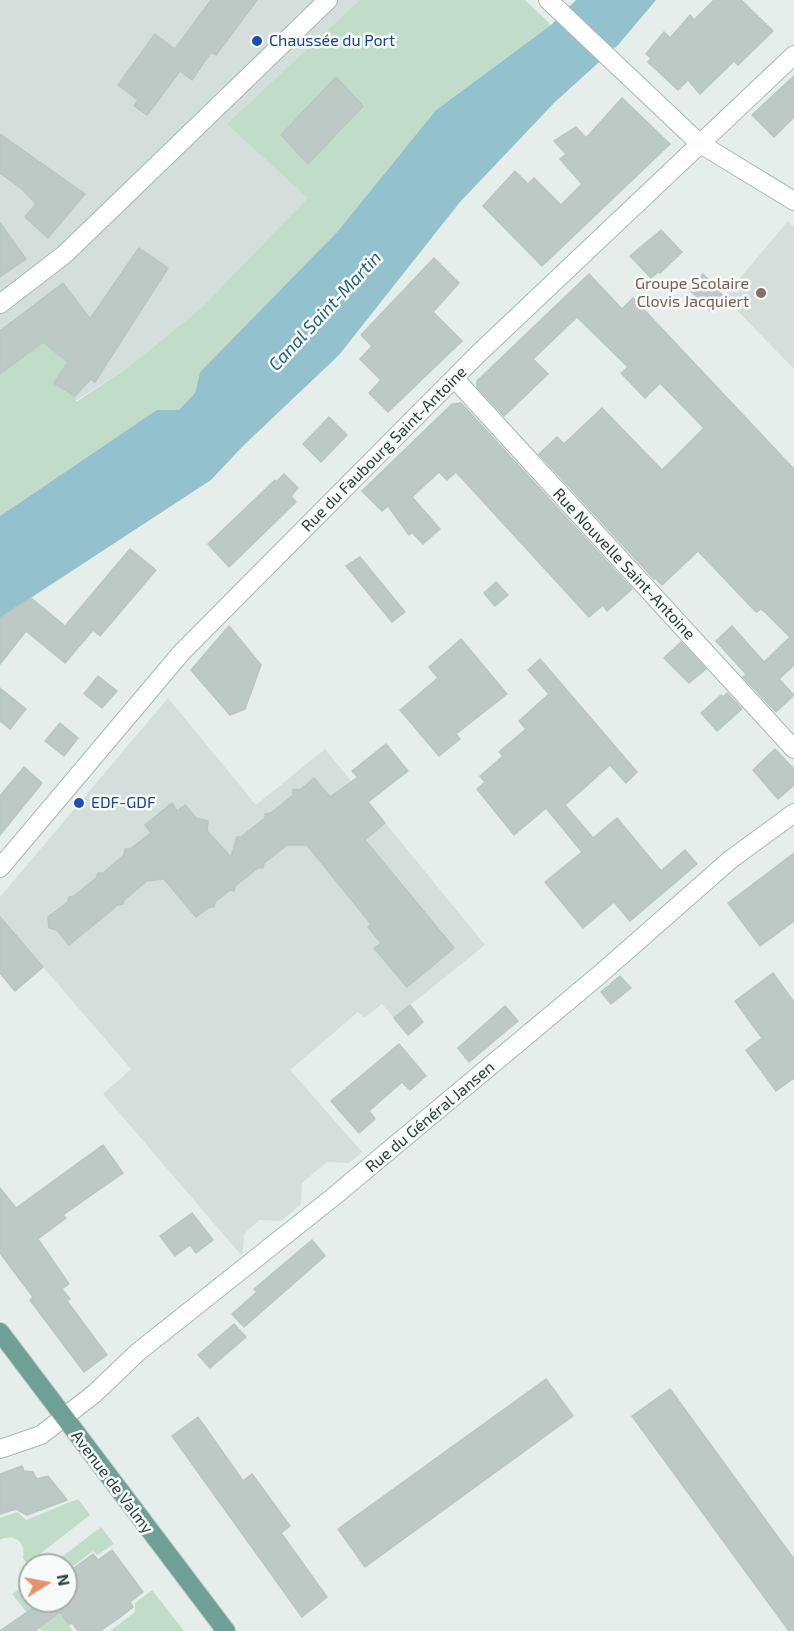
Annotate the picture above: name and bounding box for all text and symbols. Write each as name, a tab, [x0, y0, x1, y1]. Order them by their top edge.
place label: Chaussée du Port	[269, 31, 395, 51]
marker: Chaussée du Port	[250, 34, 264, 48]
water label: Canal Saint-Martin	[264, 247, 386, 375]
place label: Groupe Scolaire Clovis Jacquiert	[635, 274, 749, 312]
marker: Groupe Scolaire Clovis Jacquiert	[754, 286, 768, 300]
street label: Rue du Faubourg Saint-Antoine	[297, 362, 471, 536]
street label: Rue Nouvelle Saint-Antoine	[549, 484, 699, 644]
place label: EDF-GDF	[91, 793, 156, 813]
marker: EDF-GDF	[72, 796, 86, 810]
street label: Rue du Général Jansen	[362, 1057, 498, 1177]
street label: Avenue de Valmy	[67, 1427, 157, 1537]
north arrow	[18, 1553, 78, 1613]
text: N	[54, 1572, 75, 1587]

